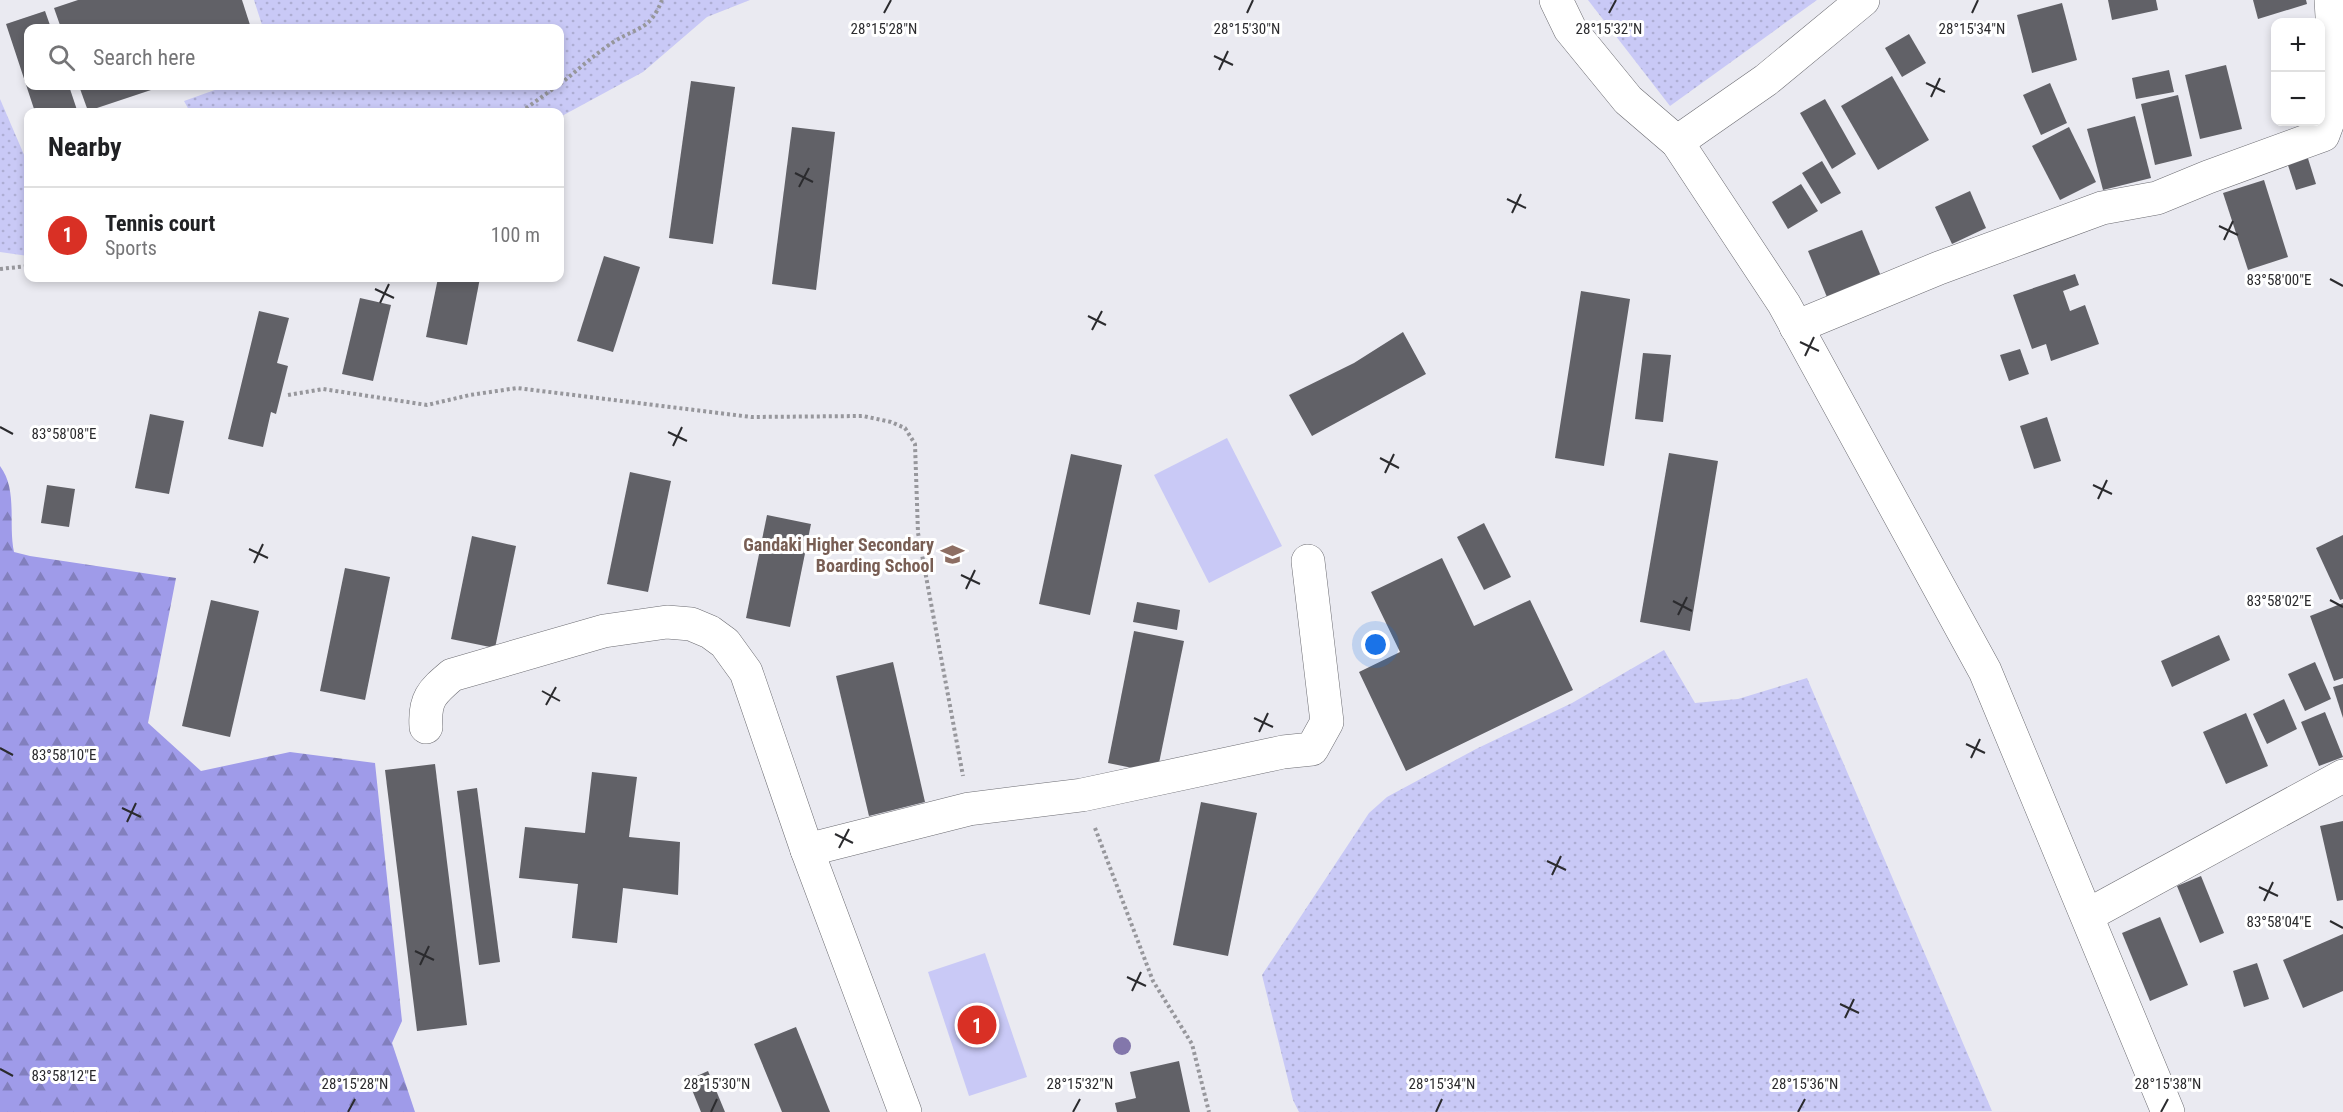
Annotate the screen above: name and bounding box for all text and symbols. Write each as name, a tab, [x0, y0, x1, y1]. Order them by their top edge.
map controls	[2271, 18, 2325, 126]
button: +	[2271, 18, 2325, 72]
text: 28°15'28"N	[851, 20, 917, 38]
text: 28°15'30"N	[1214, 20, 1280, 38]
text: 28°15'32"N	[1576, 20, 1642, 38]
text: 28°15'34"N	[1939, 20, 2005, 38]
search box	[24, 24, 564, 90]
icon: search	[45, 41, 78, 74]
text: Search here	[93, 45, 195, 70]
button: −	[2271, 72, 2325, 126]
text: Nearby	[48, 132, 122, 162]
text: Tennis court	[105, 211, 215, 236]
text: 1	[62, 223, 73, 247]
text: 100 m	[491, 223, 540, 247]
text: Sports	[105, 236, 157, 260]
text: 83°58'00"E	[2247, 271, 2311, 289]
text: 83°58'08"E	[32, 425, 96, 443]
place label: Gandaki Higher Secondary Boarding School	[743, 534, 934, 576]
school or university icon: Gandaki Higher Secondary Boarding School	[939, 541, 965, 567]
text: 83°58'02"E	[2247, 592, 2311, 610]
your location	[1361, 630, 1390, 659]
text: 83°58'10"E	[32, 746, 96, 764]
text: 83°58'04"E	[2247, 913, 2311, 931]
pin: 1	[958, 1002, 996, 1048]
text: 83°58'12"E	[32, 1067, 96, 1085]
text: 28°15'28"N	[322, 1075, 388, 1093]
text: 28°15'30"N	[684, 1075, 750, 1093]
text: 28°15'32"N	[1047, 1075, 1113, 1093]
text: 28°15'34"N	[1409, 1075, 1475, 1093]
text: 28°15'36"N	[1772, 1075, 1838, 1093]
text: 28°15'38"N	[2135, 1075, 2201, 1093]

